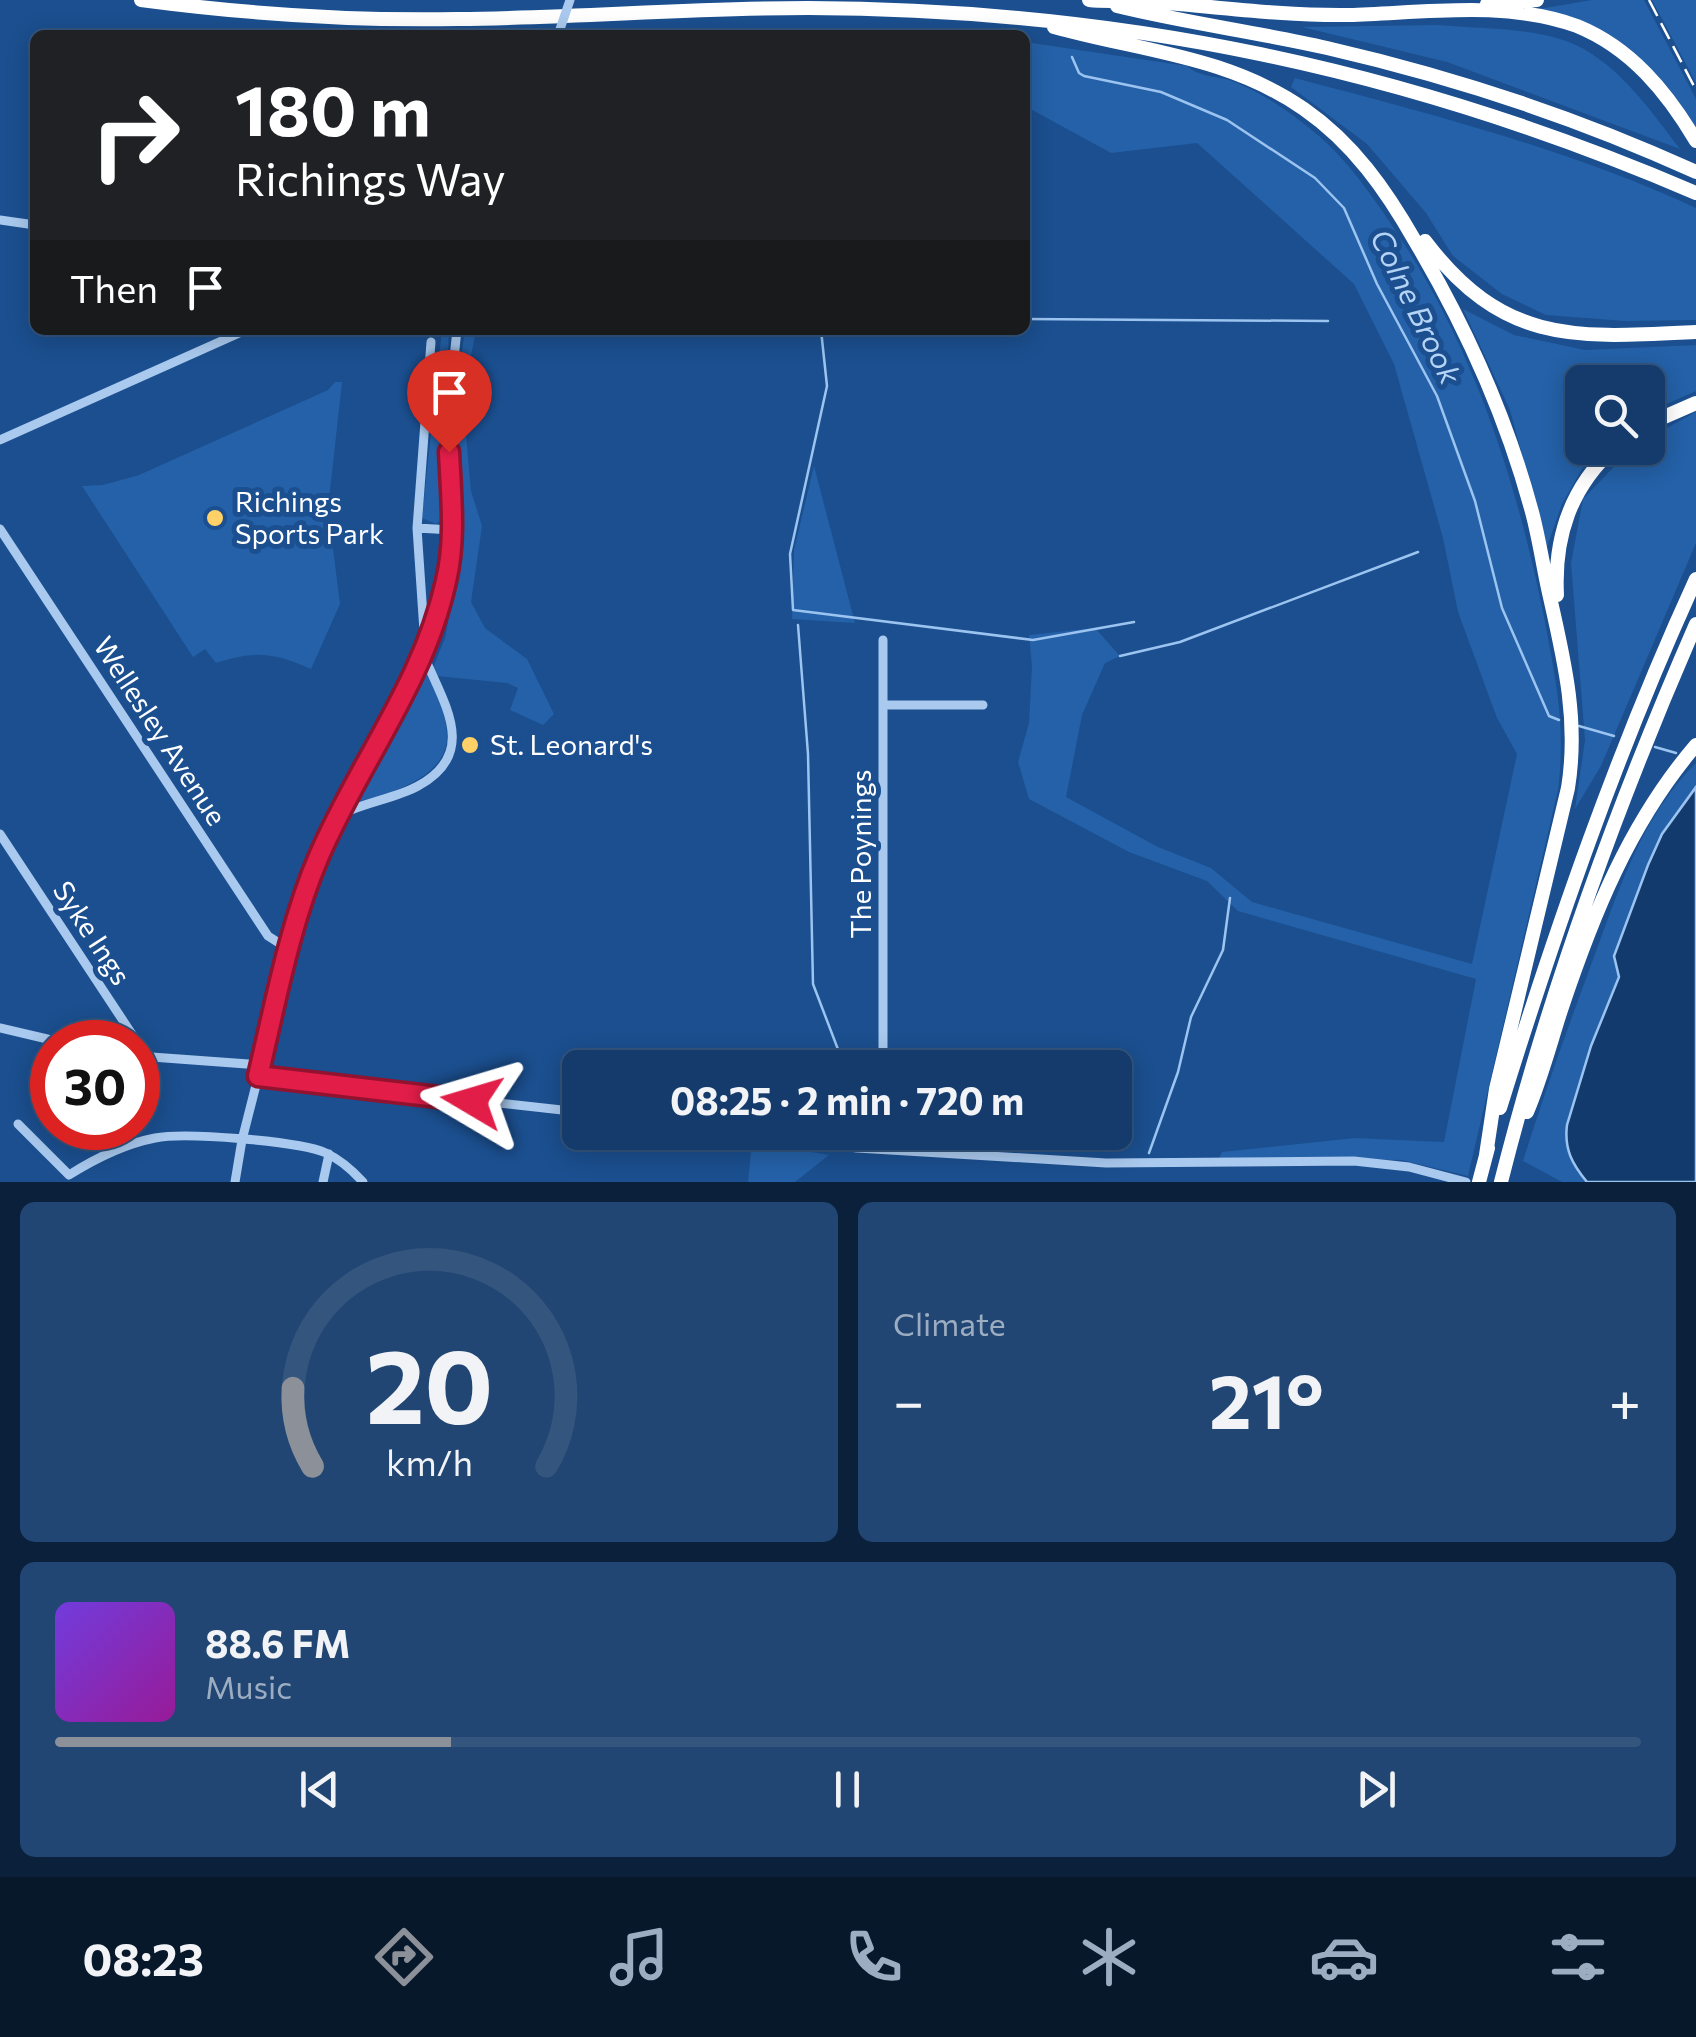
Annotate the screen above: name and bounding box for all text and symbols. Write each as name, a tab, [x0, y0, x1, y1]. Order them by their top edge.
text: 180 m	[235, 65, 431, 150]
icon: right	[70, 70, 200, 200]
text: Richings Way	[235, 150, 505, 205]
water label: Colne Brook	[1364, 222, 1471, 390]
icon: arrive	[178, 260, 233, 315]
text: Then	[70, 264, 158, 311]
pin	[407, 350, 492, 453]
icon: arrive	[422, 365, 477, 420]
map controls	[1565, 365, 1665, 465]
button: search	[1565, 365, 1665, 465]
place label: Richings Sports Park	[235, 484, 384, 550]
marker: Richings Sports Park	[204, 507, 226, 529]
street label: Wellesley Avenue	[87, 630, 234, 831]
place label: St. Leonard's	[490, 727, 653, 761]
marker: St. Leonard's	[459, 734, 481, 756]
street label: The Poynings	[843, 769, 877, 939]
street label: Syke Ings	[47, 874, 139, 991]
speed limit sign: 30	[30, 1020, 160, 1150]
position arrow	[420, 1049, 524, 1153]
text: 08:25 · 2 min · 720 m	[670, 1076, 1024, 1123]
text: Climate	[893, 1303, 1006, 1343]
text: 20	[365, 1318, 493, 1445]
text: 21°	[1209, 1353, 1324, 1444]
text: −	[893, 1366, 924, 1433]
text: +	[1609, 1366, 1641, 1433]
text: km/h	[386, 1440, 472, 1483]
text: 88.6 FM	[205, 1619, 350, 1666]
text: Music	[205, 1666, 292, 1706]
icon: previous	[292, 1762, 347, 1817]
icon: pause	[820, 1762, 875, 1817]
icon: next	[1349, 1762, 1404, 1817]
icon: directions	[369, 1922, 439, 1992]
icon: music	[604, 1922, 674, 1992]
icon: phone	[839, 1922, 909, 1992]
icon: climate	[1074, 1922, 1144, 1992]
icon: car	[1309, 1922, 1379, 1992]
icon: filters	[1543, 1922, 1613, 1992]
text: 08:23	[82, 1930, 204, 1985]

